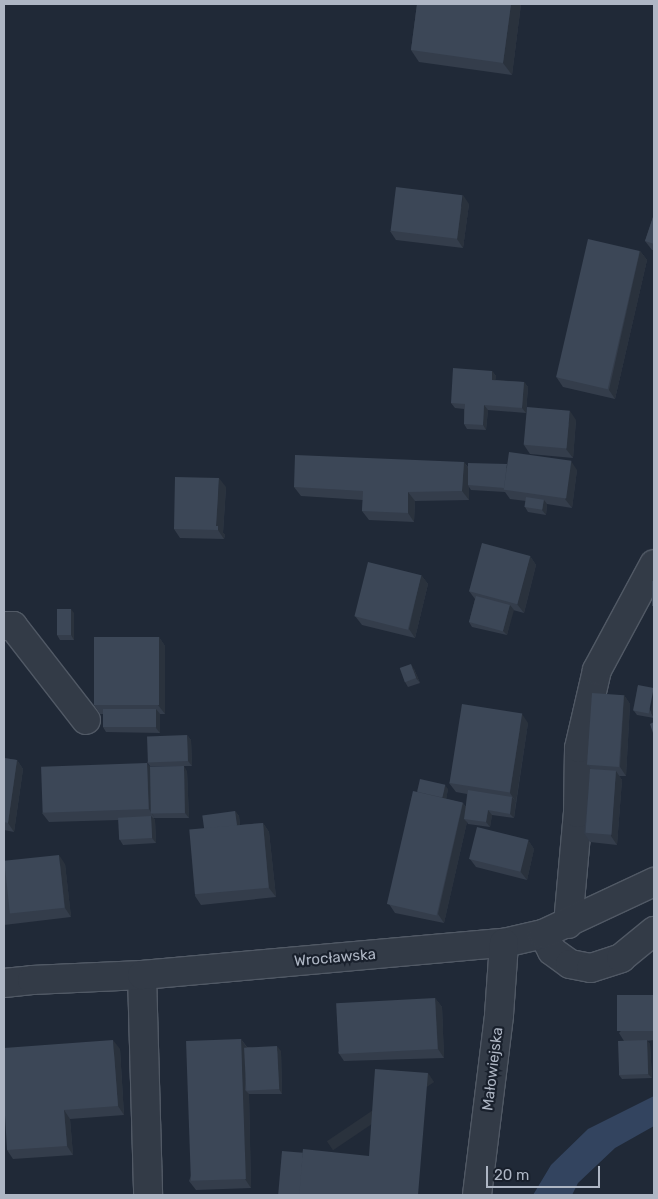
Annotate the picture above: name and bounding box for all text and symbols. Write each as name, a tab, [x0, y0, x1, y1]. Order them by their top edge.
street label: Wrocławska	[293, 945, 377, 971]
street label: Małowiejska	[479, 1026, 507, 1112]
scale bar	[488, 1156, 602, 1188]
text: 20 m	[494, 1166, 529, 1184]

